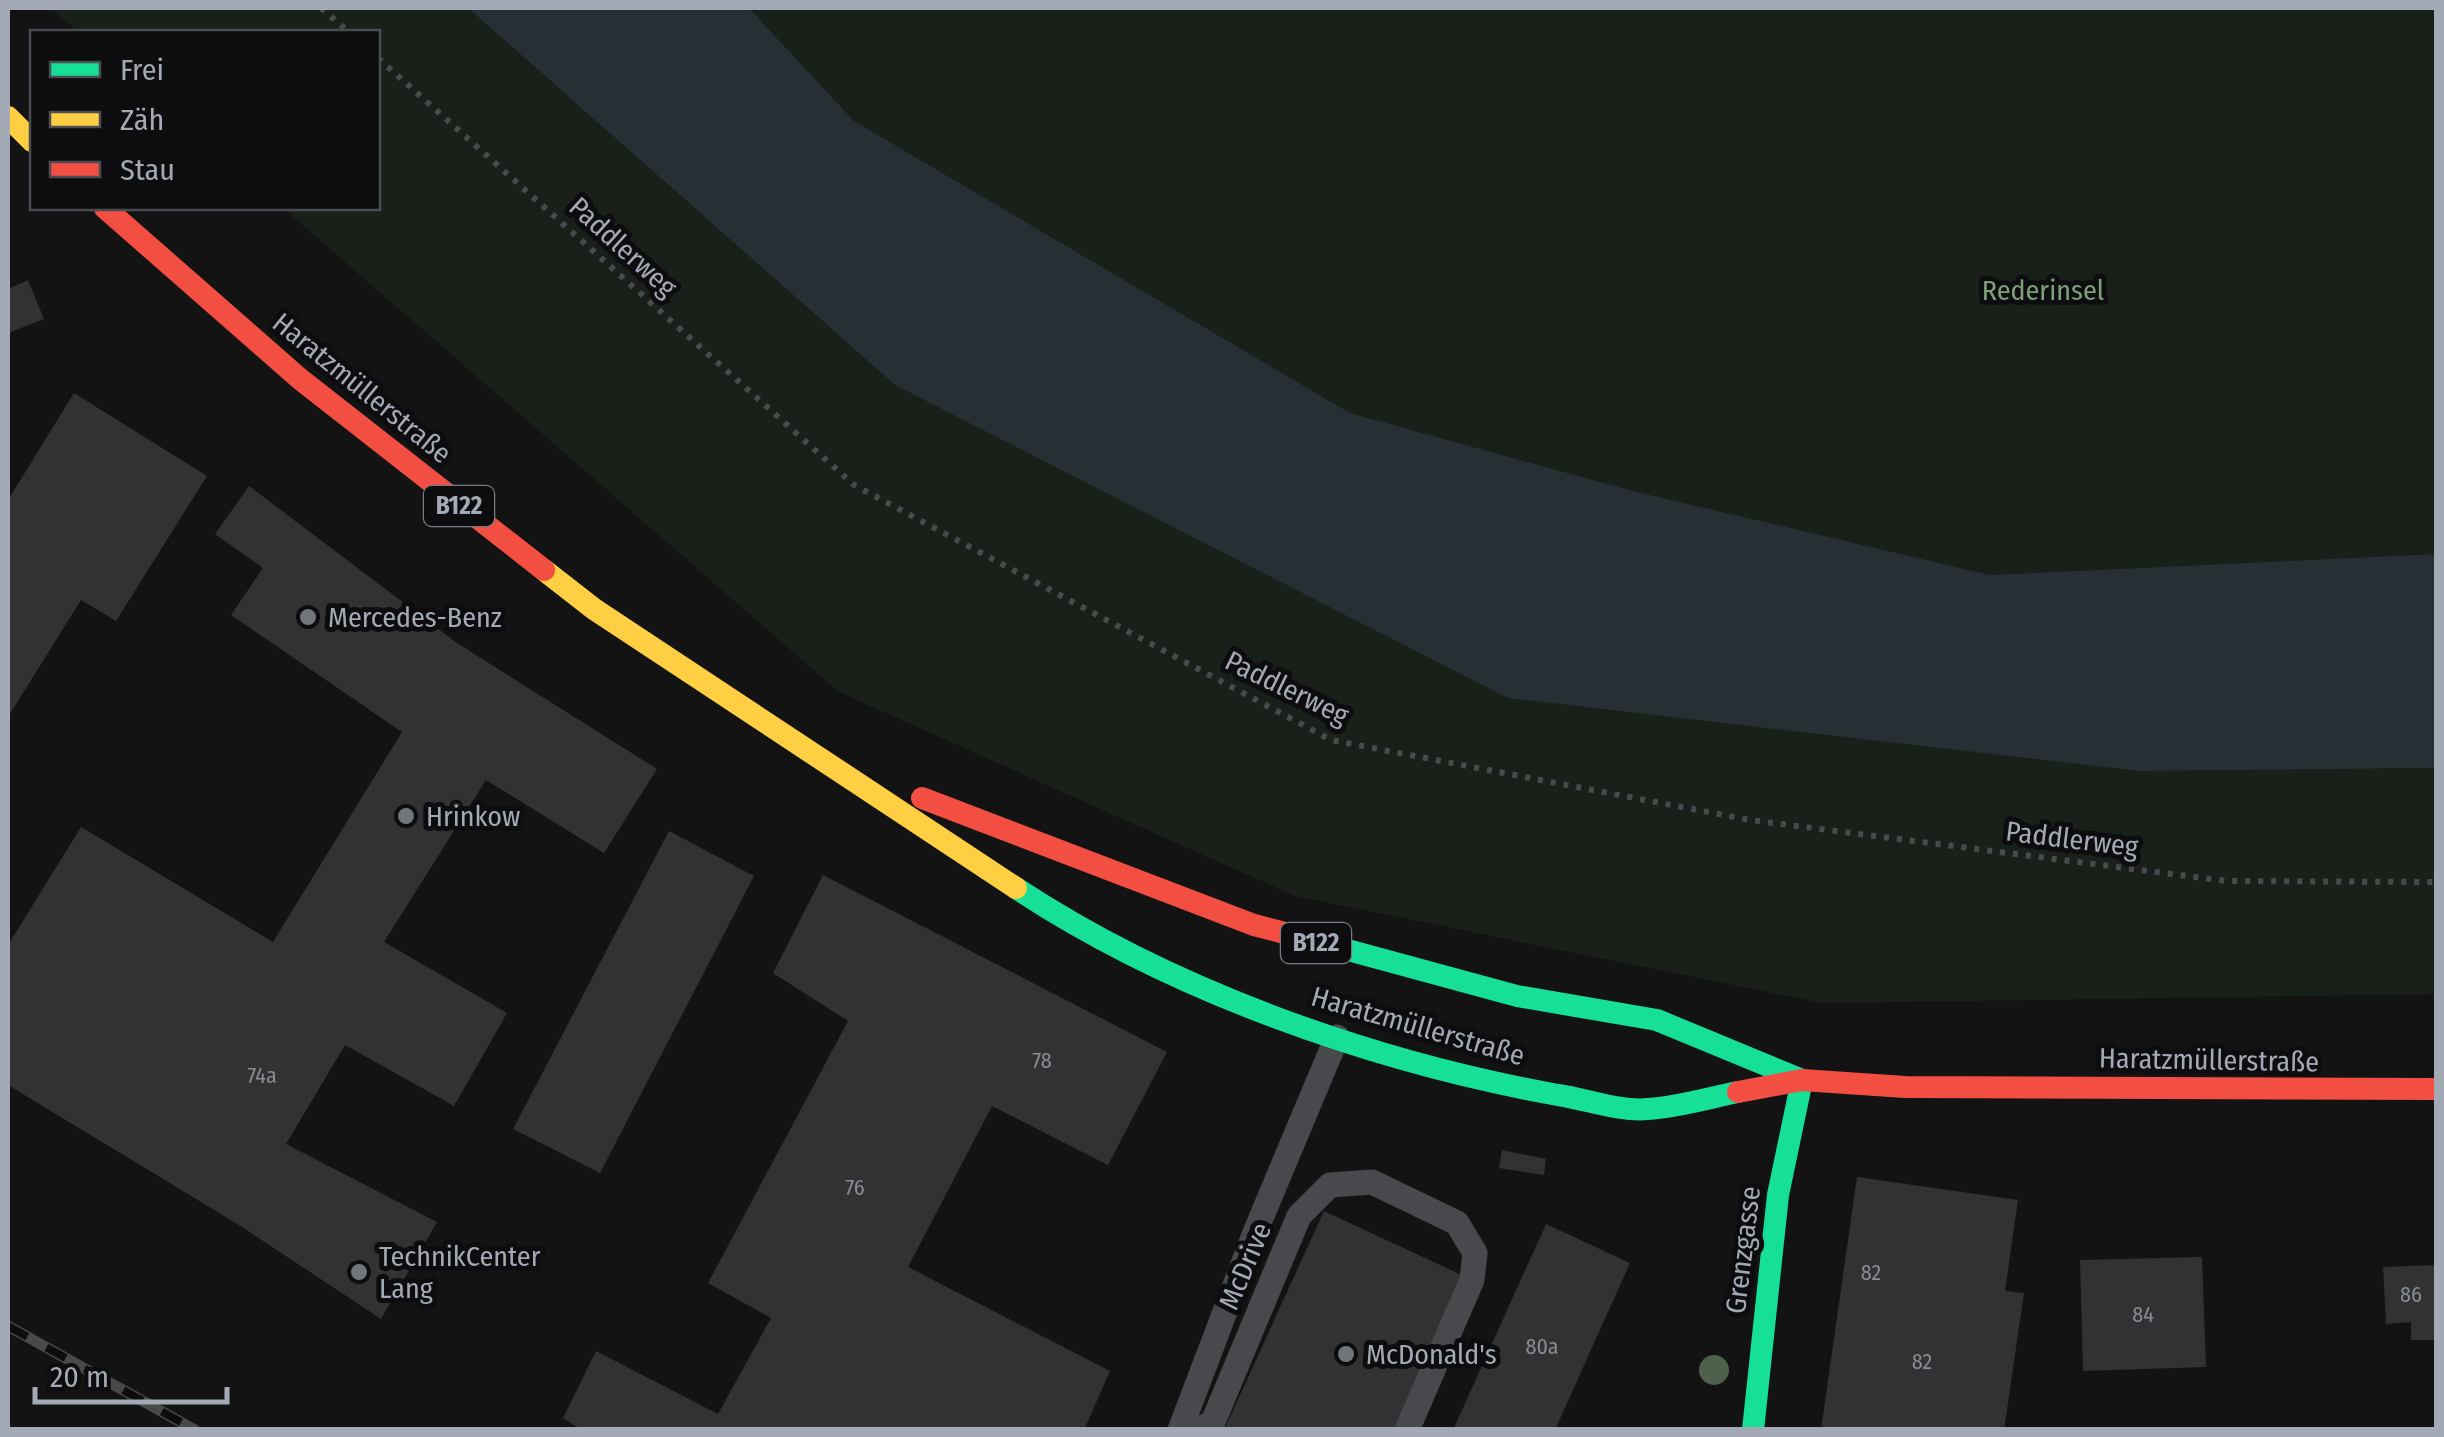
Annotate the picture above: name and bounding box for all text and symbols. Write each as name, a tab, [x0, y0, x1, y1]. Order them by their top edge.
legend	[30, 30, 380, 210]
text: Frei	[120, 52, 164, 88]
text: Zäh	[120, 102, 164, 138]
text: Stau	[120, 152, 175, 188]
street label: Paddlerweg	[562, 190, 684, 304]
park label: Rederinsel	[1982, 274, 2104, 307]
street label: Haratzmüllerstraße	[266, 306, 458, 470]
road number: B122	[424, 486, 494, 526]
place label: Mercedes-Benz	[328, 601, 502, 634]
marker: Mercedes-Benz	[297, 606, 319, 628]
street label: Paddlerweg	[1220, 644, 1355, 732]
place label: Hrinkow	[426, 800, 520, 833]
marker: Hrinkow	[395, 805, 417, 827]
street label: Paddlerweg	[2004, 815, 2141, 864]
road number: B122	[1281, 923, 1351, 963]
street label: Haratzmüllerstraße	[1308, 980, 1528, 1072]
street label: Haratzmüllerstraße	[2099, 1042, 2319, 1078]
house number: 78	[1032, 1047, 1052, 1074]
house number: 74a	[247, 1062, 277, 1089]
house number: 76	[845, 1174, 865, 1201]
street label: Grenzgasse	[1719, 1184, 1767, 1316]
street label: McDrive	[1212, 1218, 1278, 1314]
place label: TechnikCenter Lang	[379, 1240, 541, 1305]
house number: 82	[1861, 1259, 1881, 1286]
marker: TechnikCenter Lang	[348, 1261, 370, 1283]
house number: 86	[2400, 1281, 2422, 1308]
house number: 84	[2132, 1301, 2154, 1328]
house number: 80a	[1525, 1333, 1559, 1360]
place label: McDonald's	[1366, 1338, 1497, 1371]
scale bar	[35, 1342, 228, 1404]
marker: McDonald's	[1335, 1343, 1357, 1365]
house number: 82	[1912, 1348, 1932, 1375]
text: 20 m	[50, 1359, 109, 1395]

